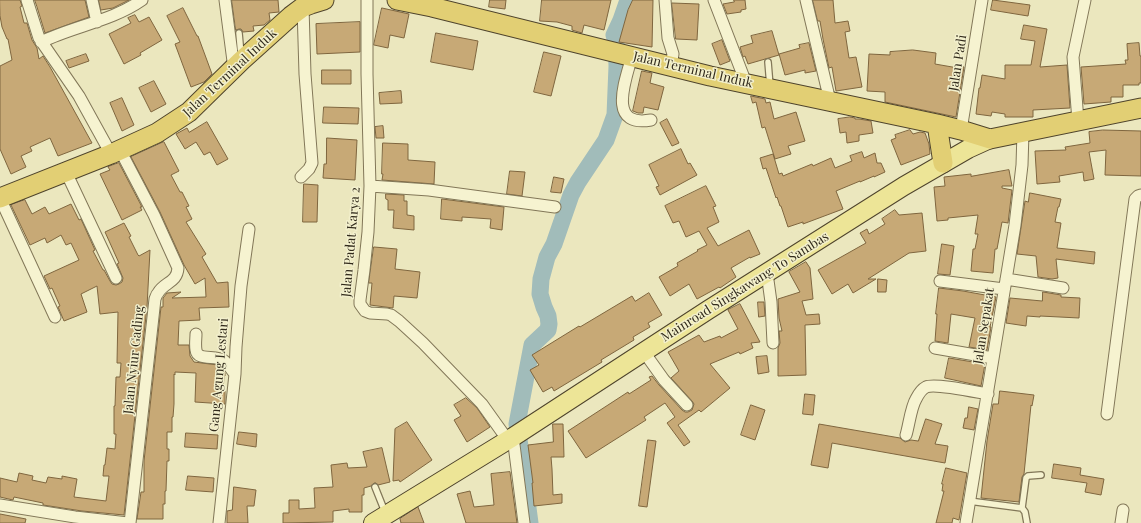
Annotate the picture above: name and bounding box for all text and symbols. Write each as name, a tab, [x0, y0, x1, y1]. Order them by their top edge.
street label: Jalan Terminal Induk	[180, 26, 280, 120]
street label: Jalan Padi	[946, 34, 970, 92]
street label: Jalan Terminal Induk	[632, 49, 754, 91]
street label: Jalan Padat Karya 2	[338, 186, 364, 298]
street label: Mainroad Singkawang To Sambas	[658, 229, 832, 345]
street label: Jalan Sepakat	[970, 287, 998, 365]
street label: Jalan Nyiur Gading	[121, 305, 147, 415]
street label: Gang Agung Lestari	[206, 317, 232, 433]

